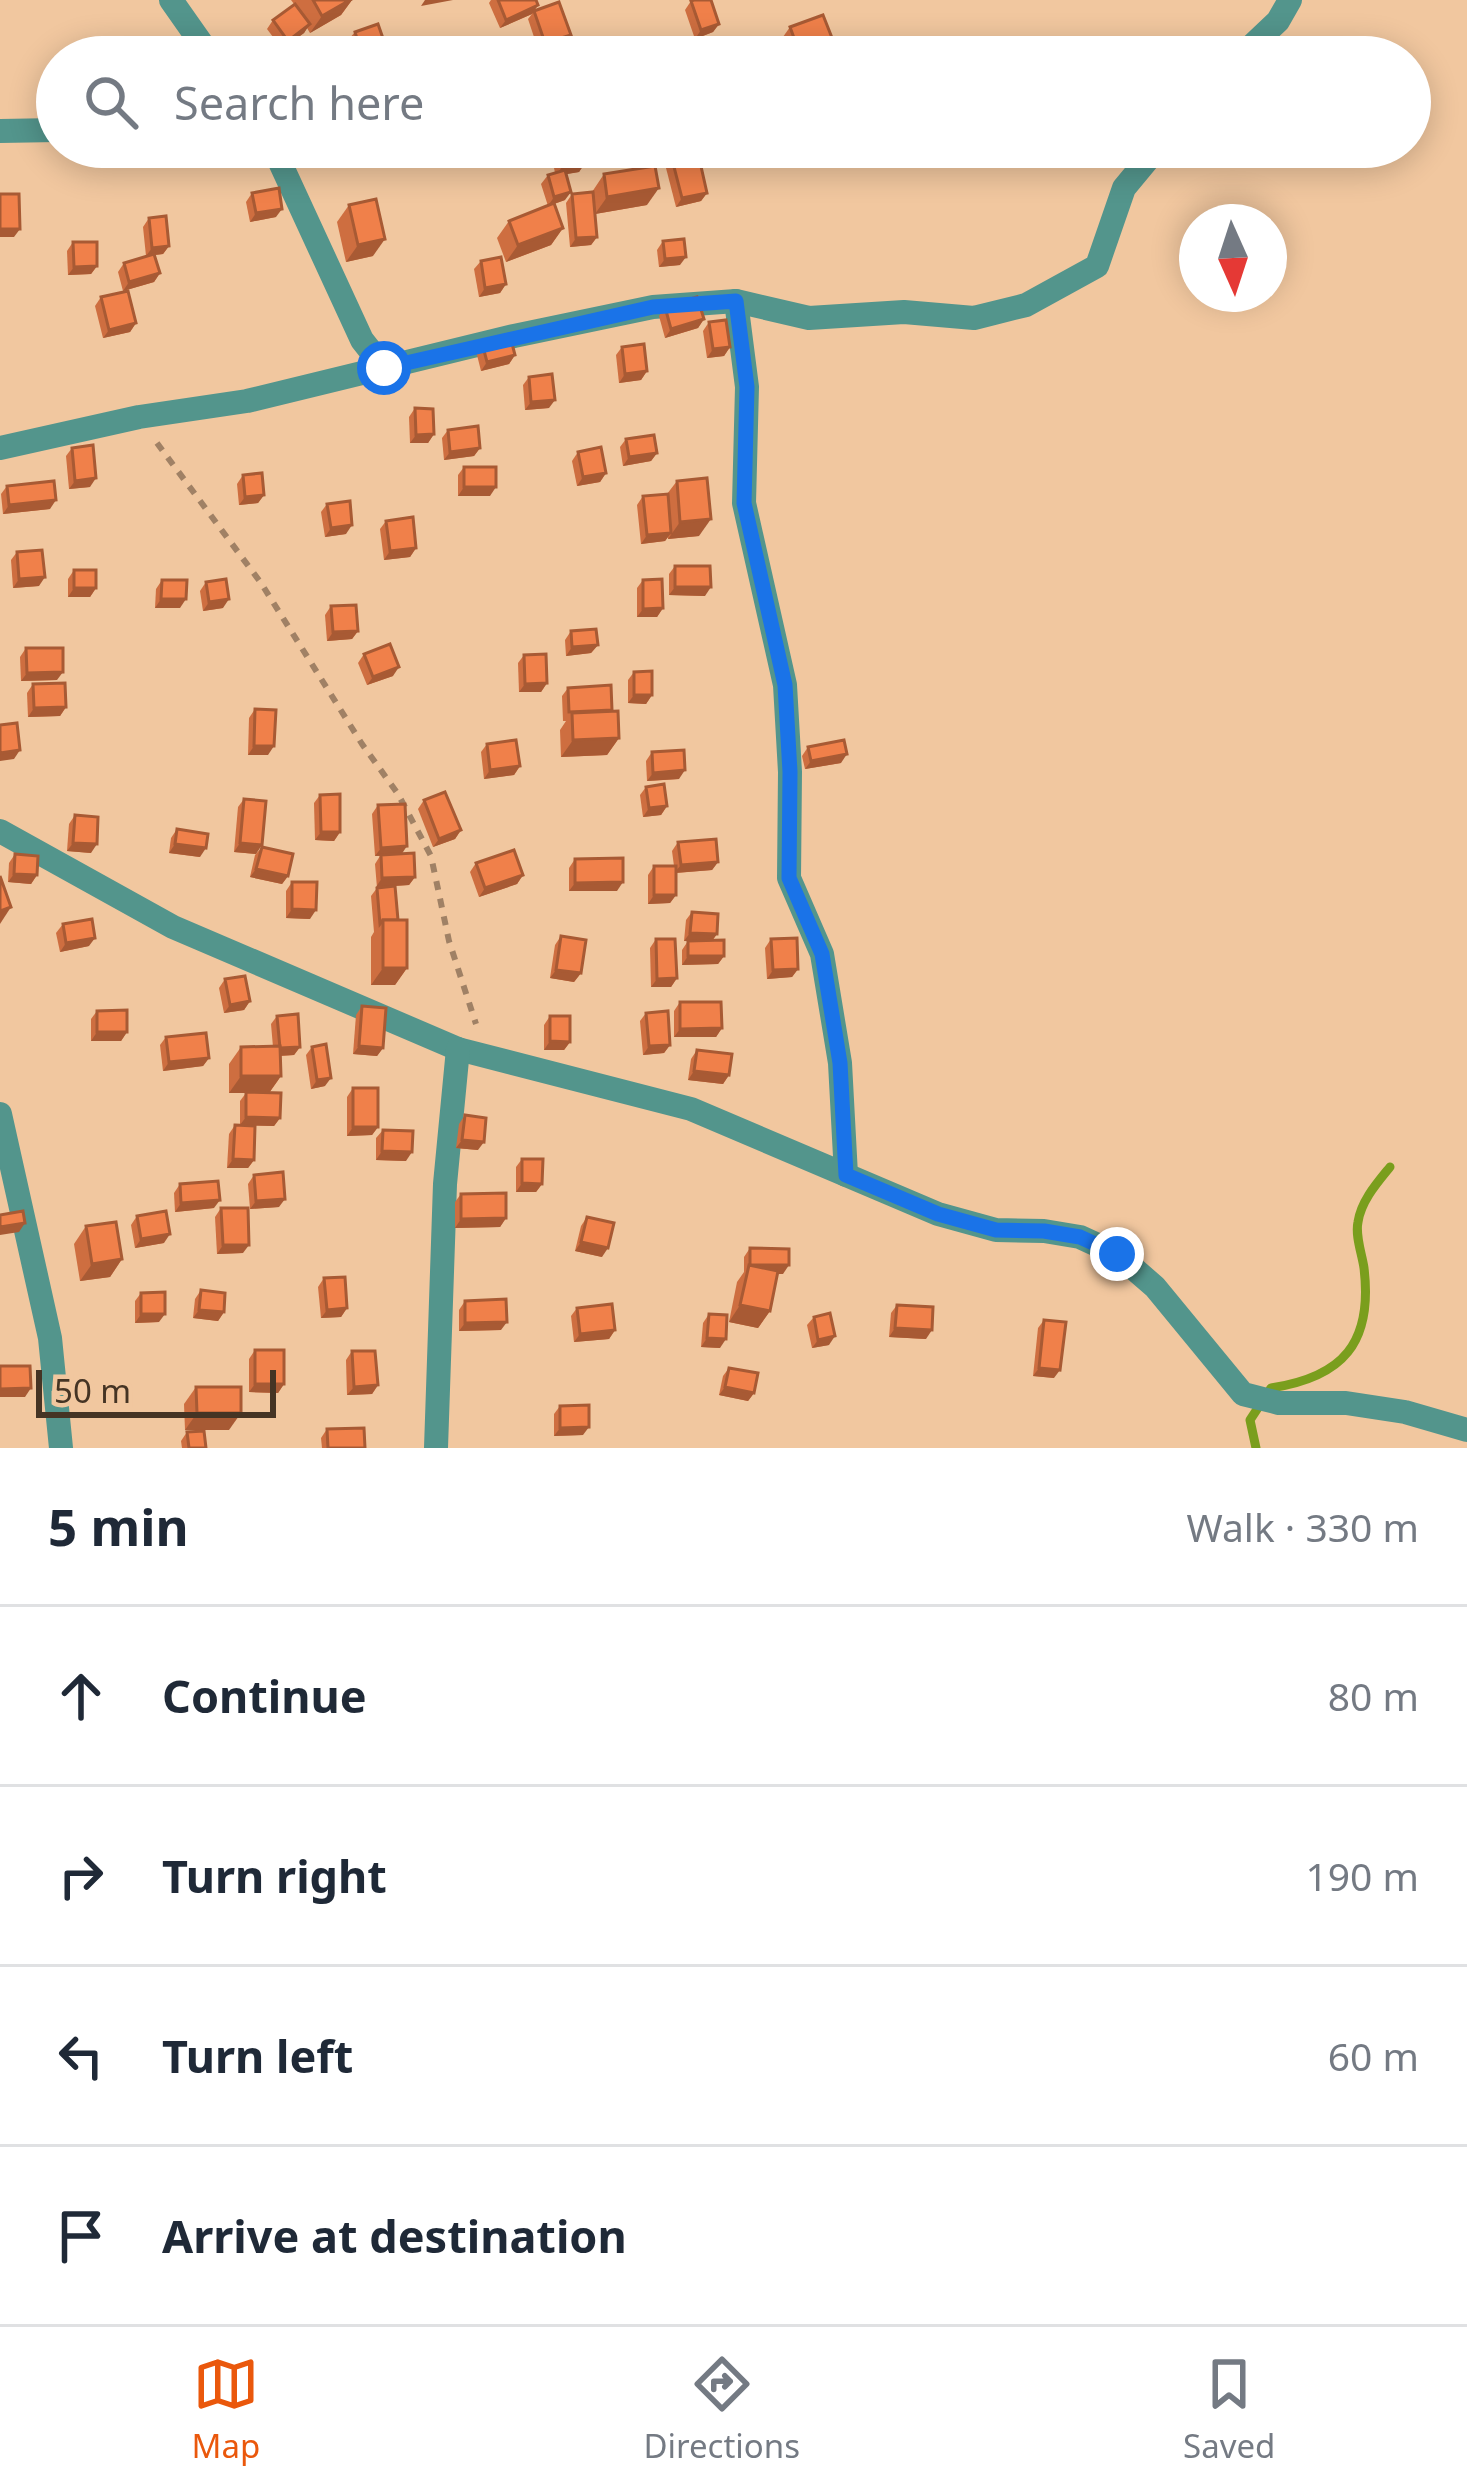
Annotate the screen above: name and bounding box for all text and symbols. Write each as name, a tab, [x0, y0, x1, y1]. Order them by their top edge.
search box	[36, 36, 1431, 168]
icon: search	[78, 69, 144, 135]
text: Search here	[174, 72, 424, 133]
north arrow	[1179, 204, 1287, 312]
route start	[357, 341, 411, 395]
route end	[1090, 1227, 1144, 1281]
scale bar	[36, 1364, 276, 1417]
text: 50 m	[54, 1368, 131, 1413]
text: 5 min	[48, 1491, 189, 1561]
text: Walk · 330 m	[1186, 1500, 1419, 1553]
icon: ahead	[48, 1663, 114, 1729]
text: Continue	[162, 1665, 367, 1726]
text: 80 m	[1328, 1669, 1419, 1722]
icon: right	[48, 1843, 114, 1909]
text: Turn right	[162, 1845, 387, 1906]
text: 190 m	[1305, 1849, 1419, 1902]
icon: left	[48, 2023, 114, 2089]
text: Turn left	[162, 2025, 353, 2086]
text: 60 m	[1328, 2029, 1419, 2082]
icon: arrive	[48, 2203, 114, 2269]
text: Arrive at destination	[162, 2205, 627, 2266]
tab: Map	[192, 2351, 260, 2468]
tab: Directions	[643, 2351, 800, 2468]
tab: Saved	[1183, 2351, 1275, 2468]

